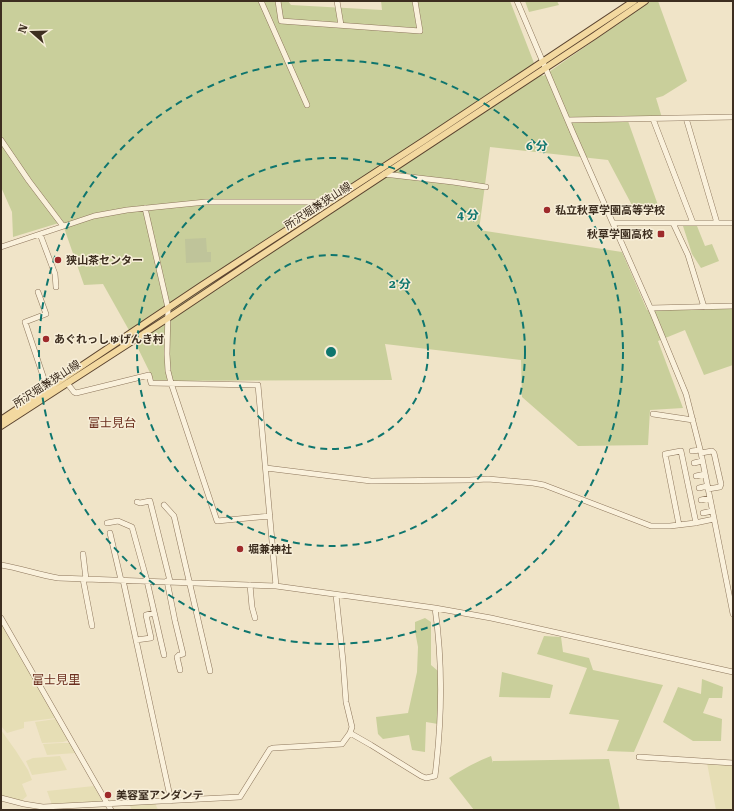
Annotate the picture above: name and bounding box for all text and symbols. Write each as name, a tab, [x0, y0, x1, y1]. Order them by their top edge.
north arrow	[12, 12, 52, 52]
text: N	[16, 22, 31, 35]
text: 6 分	[526, 139, 548, 153]
street label: 所沢堀兼狭山線	[282, 180, 354, 232]
place label: 私立秋草学園高等学校	[555, 204, 665, 217]
marker: 私立秋草学園高等学校	[542, 205, 552, 215]
text: 4 分	[457, 208, 479, 222]
place label: 秋草学園高校	[587, 228, 653, 241]
marker: 秋草学園高校	[656, 229, 666, 239]
place label: 狭山茶センター	[66, 254, 143, 267]
marker: 狭山茶センター	[53, 255, 63, 265]
text: 2 分	[389, 277, 411, 291]
place label: あぐれっしゅげんき村	[54, 333, 164, 346]
marker: あぐれっしゅげんき村	[41, 334, 51, 344]
centre of rings	[324, 345, 338, 359]
street label: 所沢堀兼狭山線	[11, 358, 83, 410]
district label: 富士見台	[88, 416, 136, 430]
place label: 堀兼神社	[248, 543, 292, 556]
marker: 堀兼神社	[235, 544, 245, 554]
district label: 富士見里	[32, 673, 80, 687]
place label: 美容室アンダンテ	[116, 789, 204, 802]
marker: 美容室アンダンテ	[103, 790, 113, 800]

